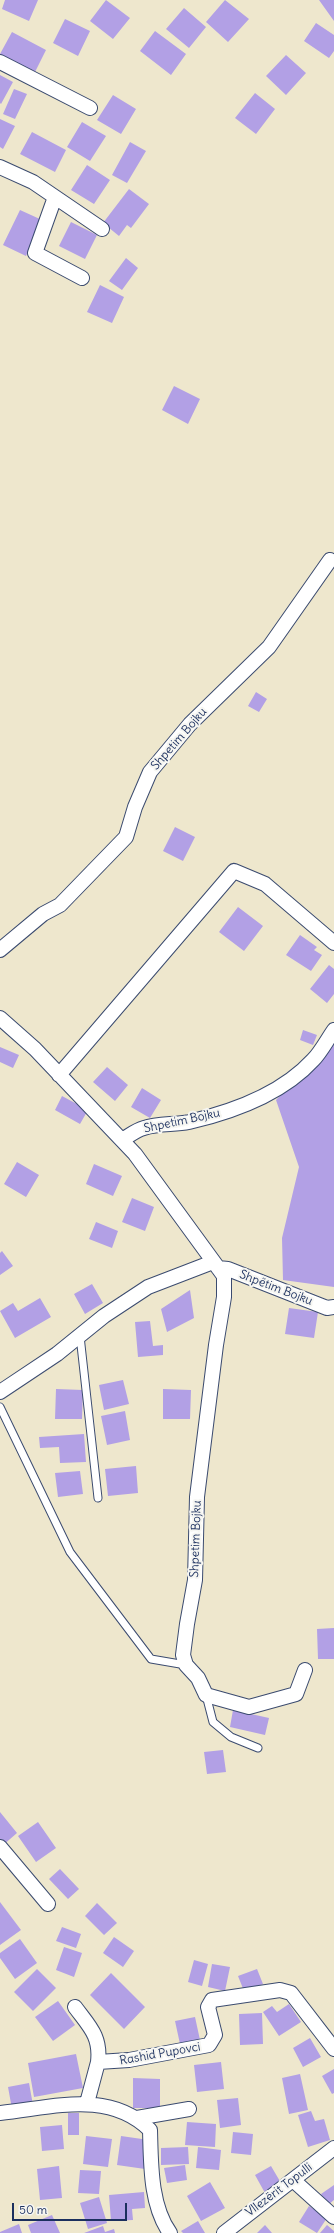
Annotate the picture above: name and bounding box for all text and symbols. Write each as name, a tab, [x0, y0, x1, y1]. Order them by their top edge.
street label: Shpetim Bojku	[148, 705, 210, 773]
street label: Shpetim Bojku	[143, 1106, 221, 1136]
street label: Shpëtim Bojku	[237, 1267, 315, 1309]
street label: Shpetim Bojku	[187, 1500, 205, 1578]
street label: Rashid Pupovci	[118, 2040, 202, 2068]
street label: Vllezërit Topulli	[243, 2160, 315, 2220]
scale bar	[14, 2195, 129, 2221]
text: 50 m	[19, 2202, 47, 2217]

